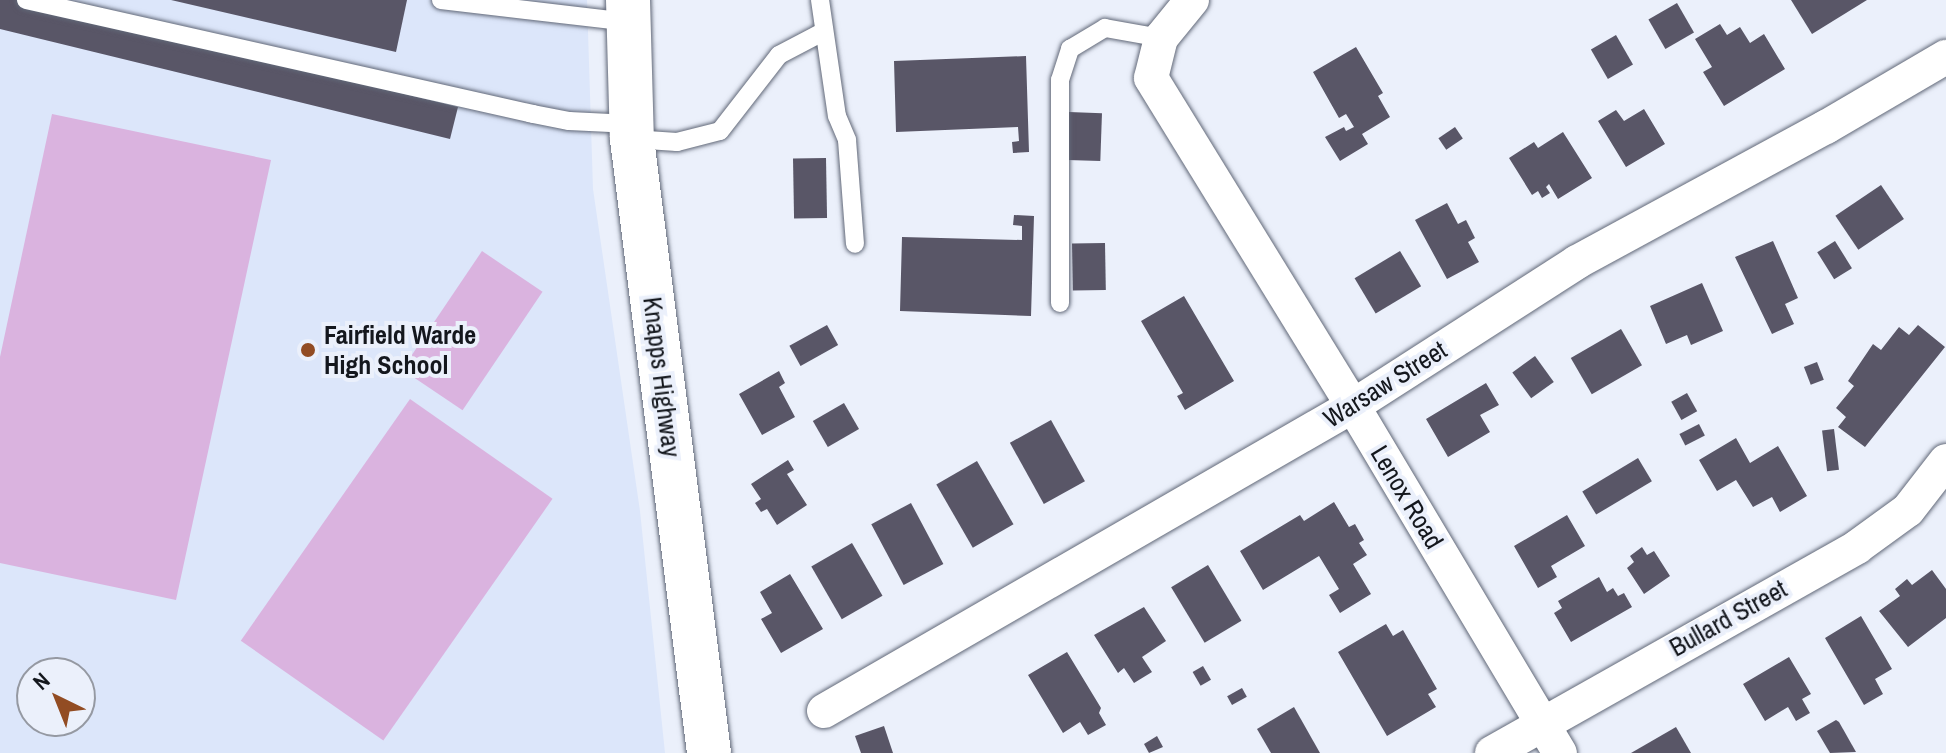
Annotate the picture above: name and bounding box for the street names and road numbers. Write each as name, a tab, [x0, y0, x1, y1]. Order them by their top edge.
street label: Knapps Highway	[637, 295, 687, 459]
street label: Warsaw Street	[1318, 334, 1452, 434]
street label: Lenox Road	[1364, 440, 1450, 554]
street label: Bullard Street	[1664, 573, 1792, 663]

